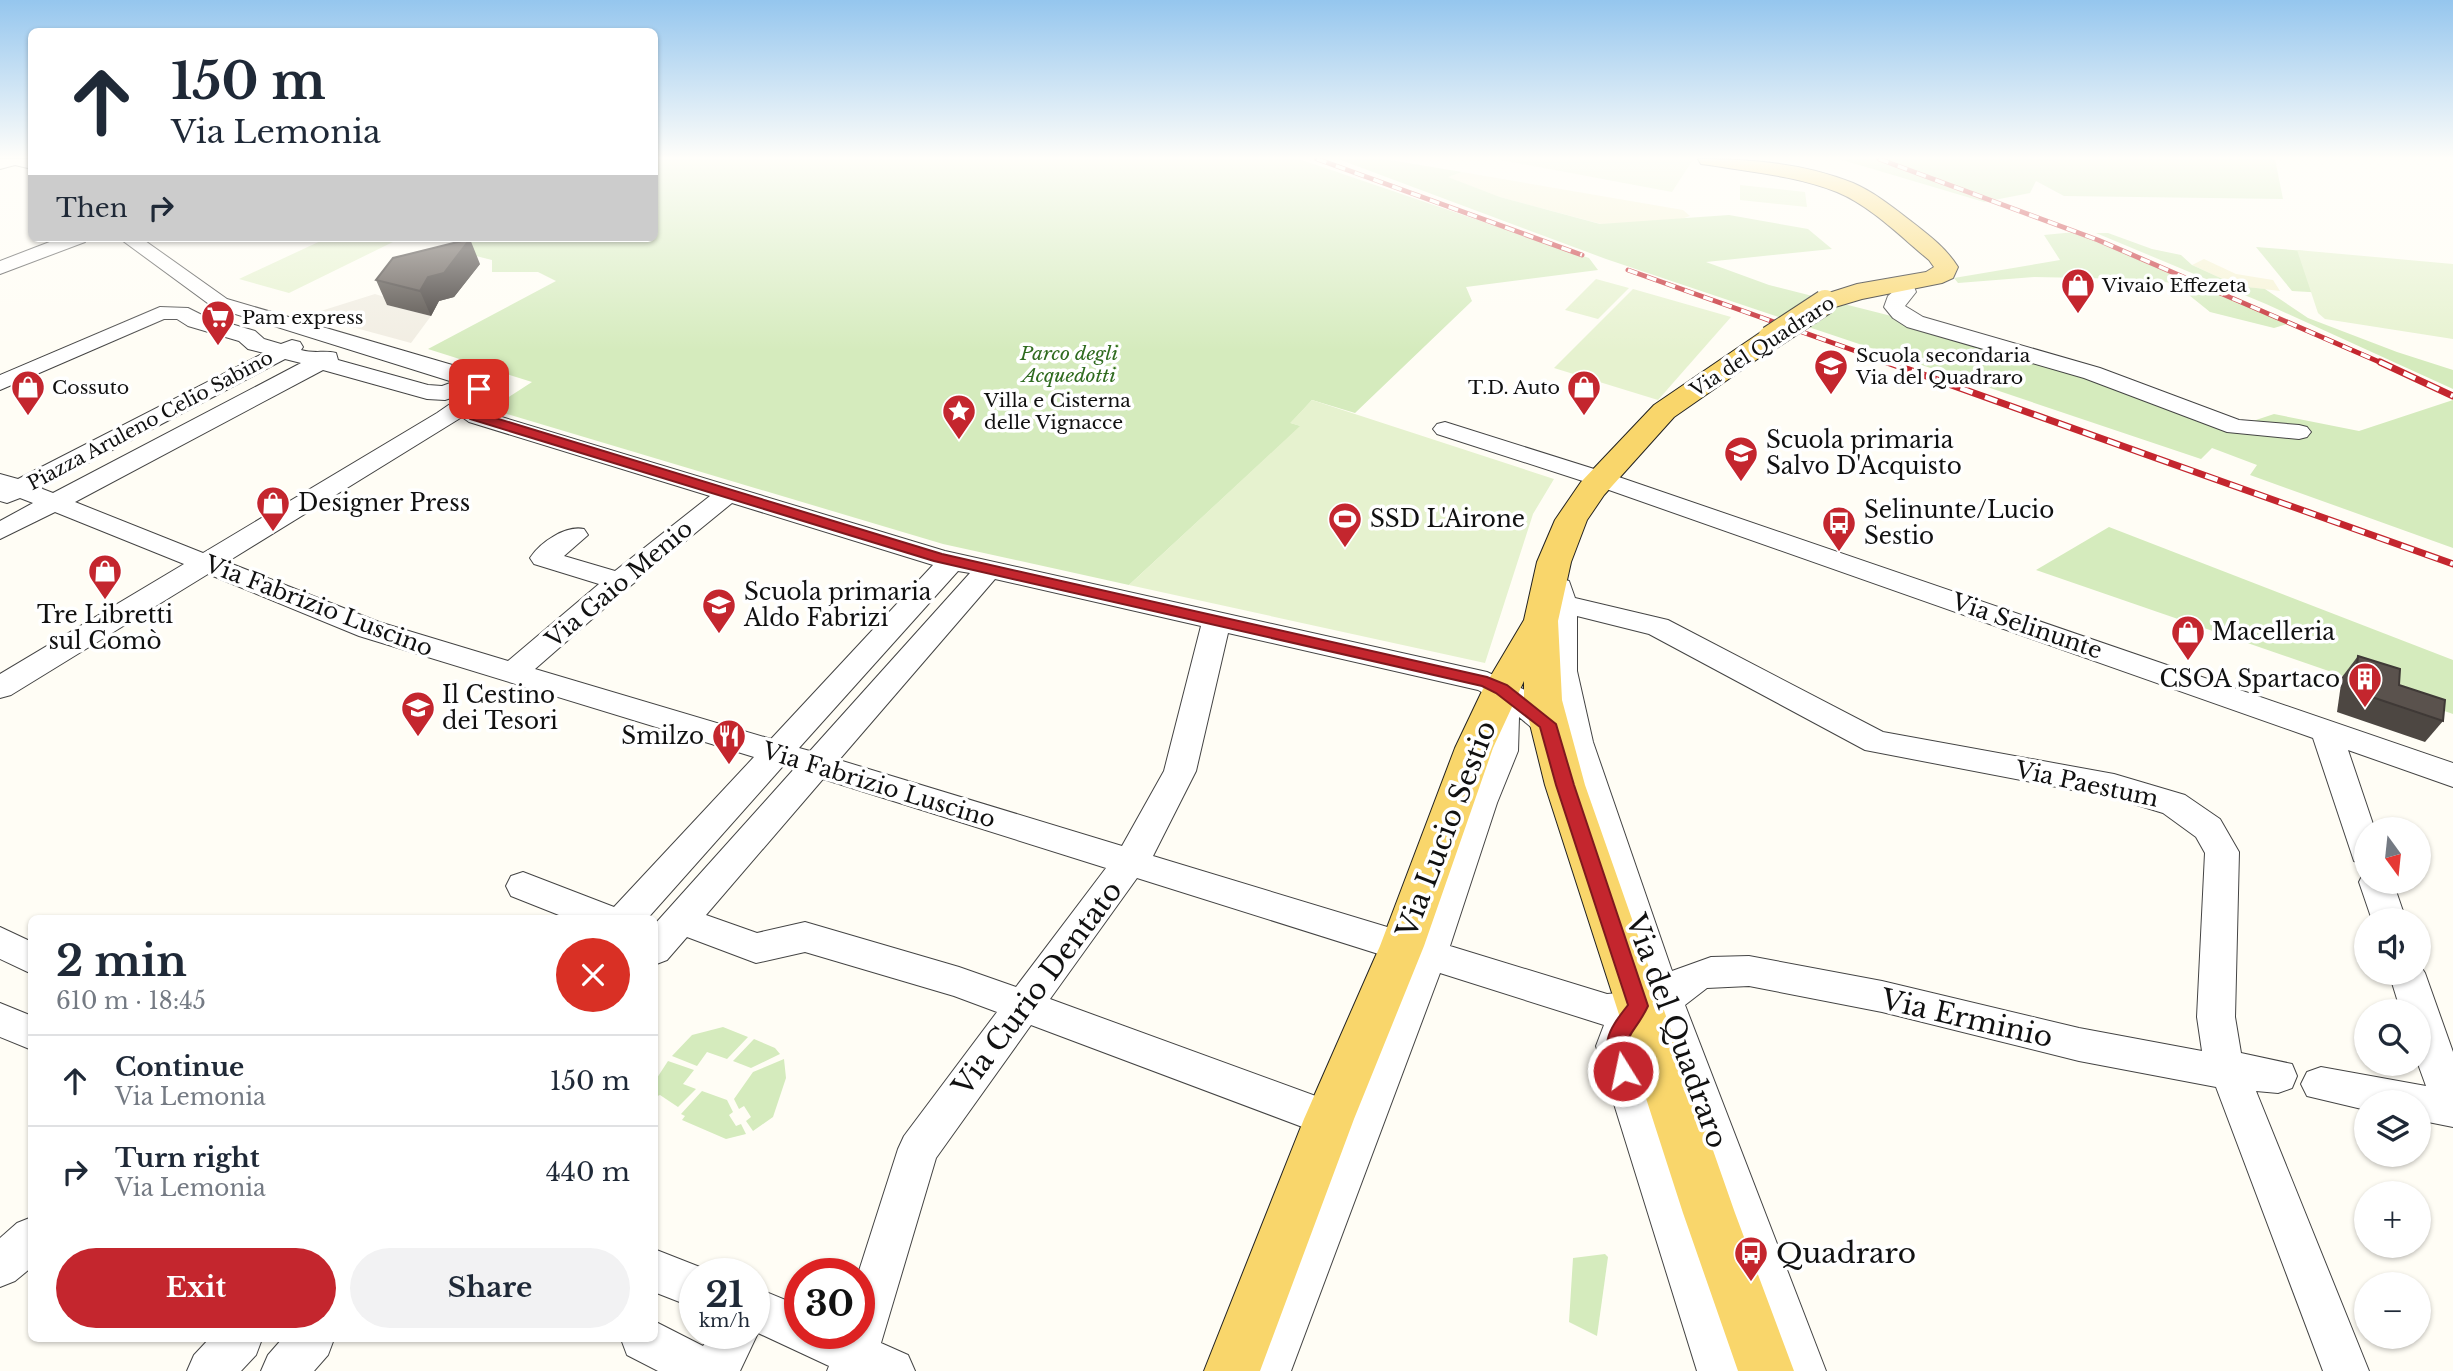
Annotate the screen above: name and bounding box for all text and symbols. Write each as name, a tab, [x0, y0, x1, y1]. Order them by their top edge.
text: 150 m	[171, 51, 326, 112]
icon: ahead	[56, 56, 147, 147]
text: Via Lemonia	[171, 112, 381, 152]
icon: right	[142, 189, 180, 227]
text: Then	[56, 192, 128, 224]
shop icon: Vivaio Effezeta	[2059, 266, 2097, 315]
place label: Vivaio Effezeta	[2101, 274, 2247, 297]
street label: Via del Quadraro	[1685, 291, 1839, 402]
supermarket icon: Pam express	[199, 298, 237, 347]
place label: Pam express	[242, 306, 363, 329]
park label: Parco degli Acquedotti	[1019, 342, 1118, 387]
place label: Scuola secondaria Via del Quadraro	[1855, 344, 2031, 389]
street label: Piazza Aruleno Celio Sabino	[24, 346, 277, 495]
school or university icon: Scuola secondaria Via del Quadraro	[1812, 347, 1850, 396]
pin	[449, 359, 509, 419]
shop icon: Cossuto	[9, 368, 47, 417]
shop icon: T.D. Auto	[1565, 368, 1603, 417]
icon: arrive	[460, 370, 498, 408]
place label: Cossuto	[52, 376, 129, 399]
place label: T.D. Auto	[1468, 376, 1560, 399]
place label: Villa e Cisterna delle Vignacce	[983, 389, 1131, 434]
place icon: Villa e Cisterna delle Vignacce	[940, 392, 978, 441]
place label: Scuola primaria Salvo D'Acquisto	[1766, 426, 1962, 480]
school or university icon: Scuola primaria Salvo D'Acquisto	[1722, 434, 1760, 483]
shop icon: Designer Press	[254, 484, 292, 533]
place label: Designer Press	[298, 489, 470, 517]
place label: Selinunte/Lucio Sestio	[1864, 496, 2054, 550]
sports icon: SSD L'Airone	[1326, 500, 1364, 549]
bus stop icon: Selinunte/Lucio Sestio	[1820, 504, 1858, 553]
place label: SSD L'Airone	[1370, 505, 1525, 533]
street label: Via Gaio Menio	[539, 514, 698, 654]
street label: Via Fabrizio Luscino	[200, 549, 437, 662]
shop icon: Tre Libretti sul Comò	[86, 552, 124, 601]
place label: Scuola primaria Aldo Fabrizi	[743, 578, 932, 632]
school or university icon: Scuola primaria Aldo Fabrizi	[700, 586, 738, 635]
street label: Via Selinunte	[1947, 587, 2106, 665]
place label: Tre Libretti sul Comò	[37, 601, 173, 655]
shop icon: Macelleria	[2169, 613, 2207, 662]
place label: Macelleria	[2212, 618, 2335, 646]
building icon: CSOA Spartaco	[2346, 660, 2384, 709]
place label: CSOA Spartaco	[2159, 665, 2340, 693]
place label: Il Cestino dei Tesori	[442, 681, 558, 735]
school or university icon: Il Cestino dei Tesori	[399, 689, 437, 738]
street label: Via Lucio Sestio	[1389, 716, 1504, 944]
restaurant icon: Smilzo	[710, 717, 748, 766]
place label: Smilzo	[621, 722, 704, 750]
street label: Via Fabrizio Luscino	[758, 736, 999, 834]
street label: Via Paestum	[2012, 755, 2161, 813]
north arrow	[2354, 817, 2431, 894]
map controls	[2354, 817, 2431, 1349]
street label: Via Curio Dentato	[945, 874, 1130, 1103]
street label: Via del Quadraro	[1618, 908, 1735, 1153]
button: sound	[2354, 908, 2431, 985]
text: 2 min	[56, 935, 187, 987]
button: close	[556, 938, 630, 1012]
street label: Via Erminio	[1877, 982, 2056, 1055]
text: 610 m · 18:45	[56, 987, 206, 1015]
button: search	[2354, 999, 2431, 1076]
position arrow	[1586, 1034, 1660, 1108]
text: Continue	[115, 1051, 244, 1083]
icon: ahead	[56, 1062, 94, 1100]
text: 150 m	[550, 1065, 630, 1097]
text: Via Lemonia	[115, 1083, 266, 1111]
button: layers	[2354, 1090, 2431, 1167]
text: Turn right	[115, 1142, 260, 1174]
icon: right	[56, 1153, 94, 1191]
text: 440 m	[546, 1156, 630, 1188]
text: Via Lemonia	[115, 1174, 266, 1202]
button: +	[2354, 1181, 2431, 1258]
bus stop icon: Quadraro	[1732, 1234, 1770, 1283]
place label: Quadraro	[1776, 1236, 1916, 1271]
button: Exit	[56, 1248, 336, 1328]
button: Share	[350, 1248, 630, 1328]
speed limit sign: 30	[784, 1258, 875, 1349]
button: −	[2354, 1272, 2431, 1349]
text: 21	[705, 1273, 744, 1316]
text: km/h	[699, 1310, 750, 1332]

